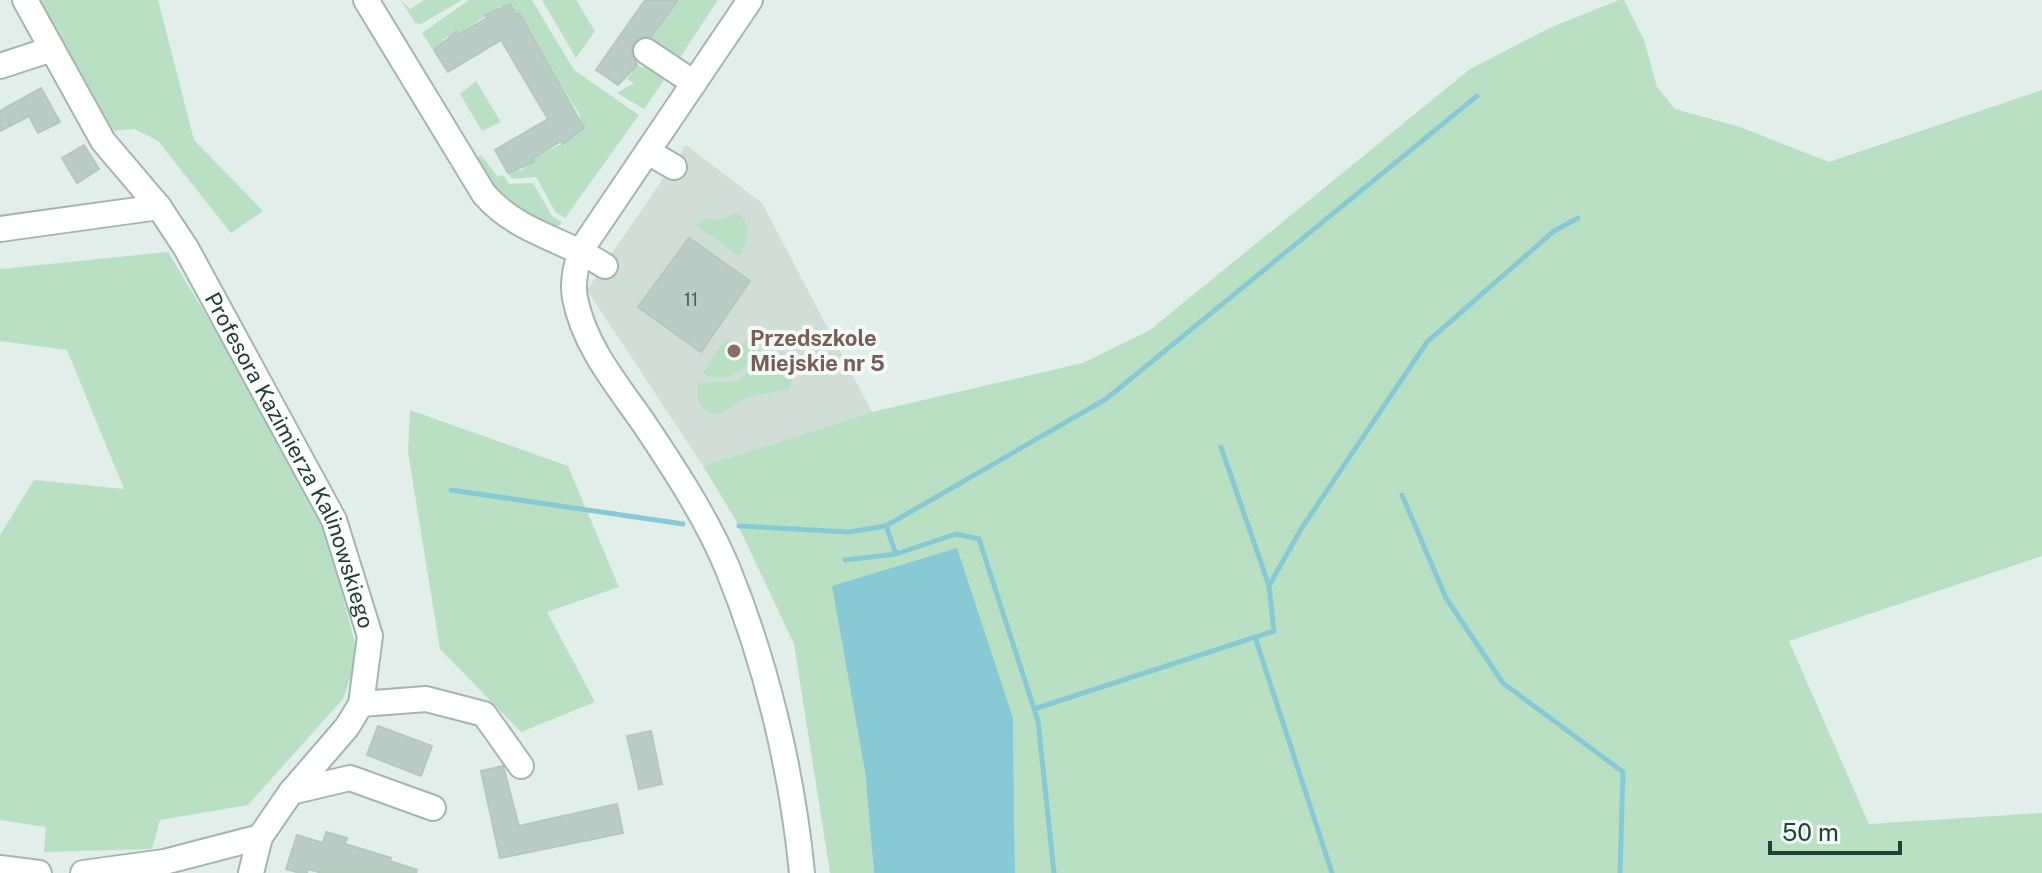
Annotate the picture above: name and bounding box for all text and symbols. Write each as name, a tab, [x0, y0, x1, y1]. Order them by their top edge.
street label: Profesora Kazimierza Kalinowskiego	[200, 288, 380, 631]
house number: 11	[684, 289, 698, 310]
place label: Przedszkole Miejskie nr 5	[750, 325, 885, 376]
marker: Przedszkole Miejskie nr 5	[725, 342, 743, 360]
scale bar	[1770, 805, 1900, 855]
text: 50 m	[1782, 818, 1839, 846]

